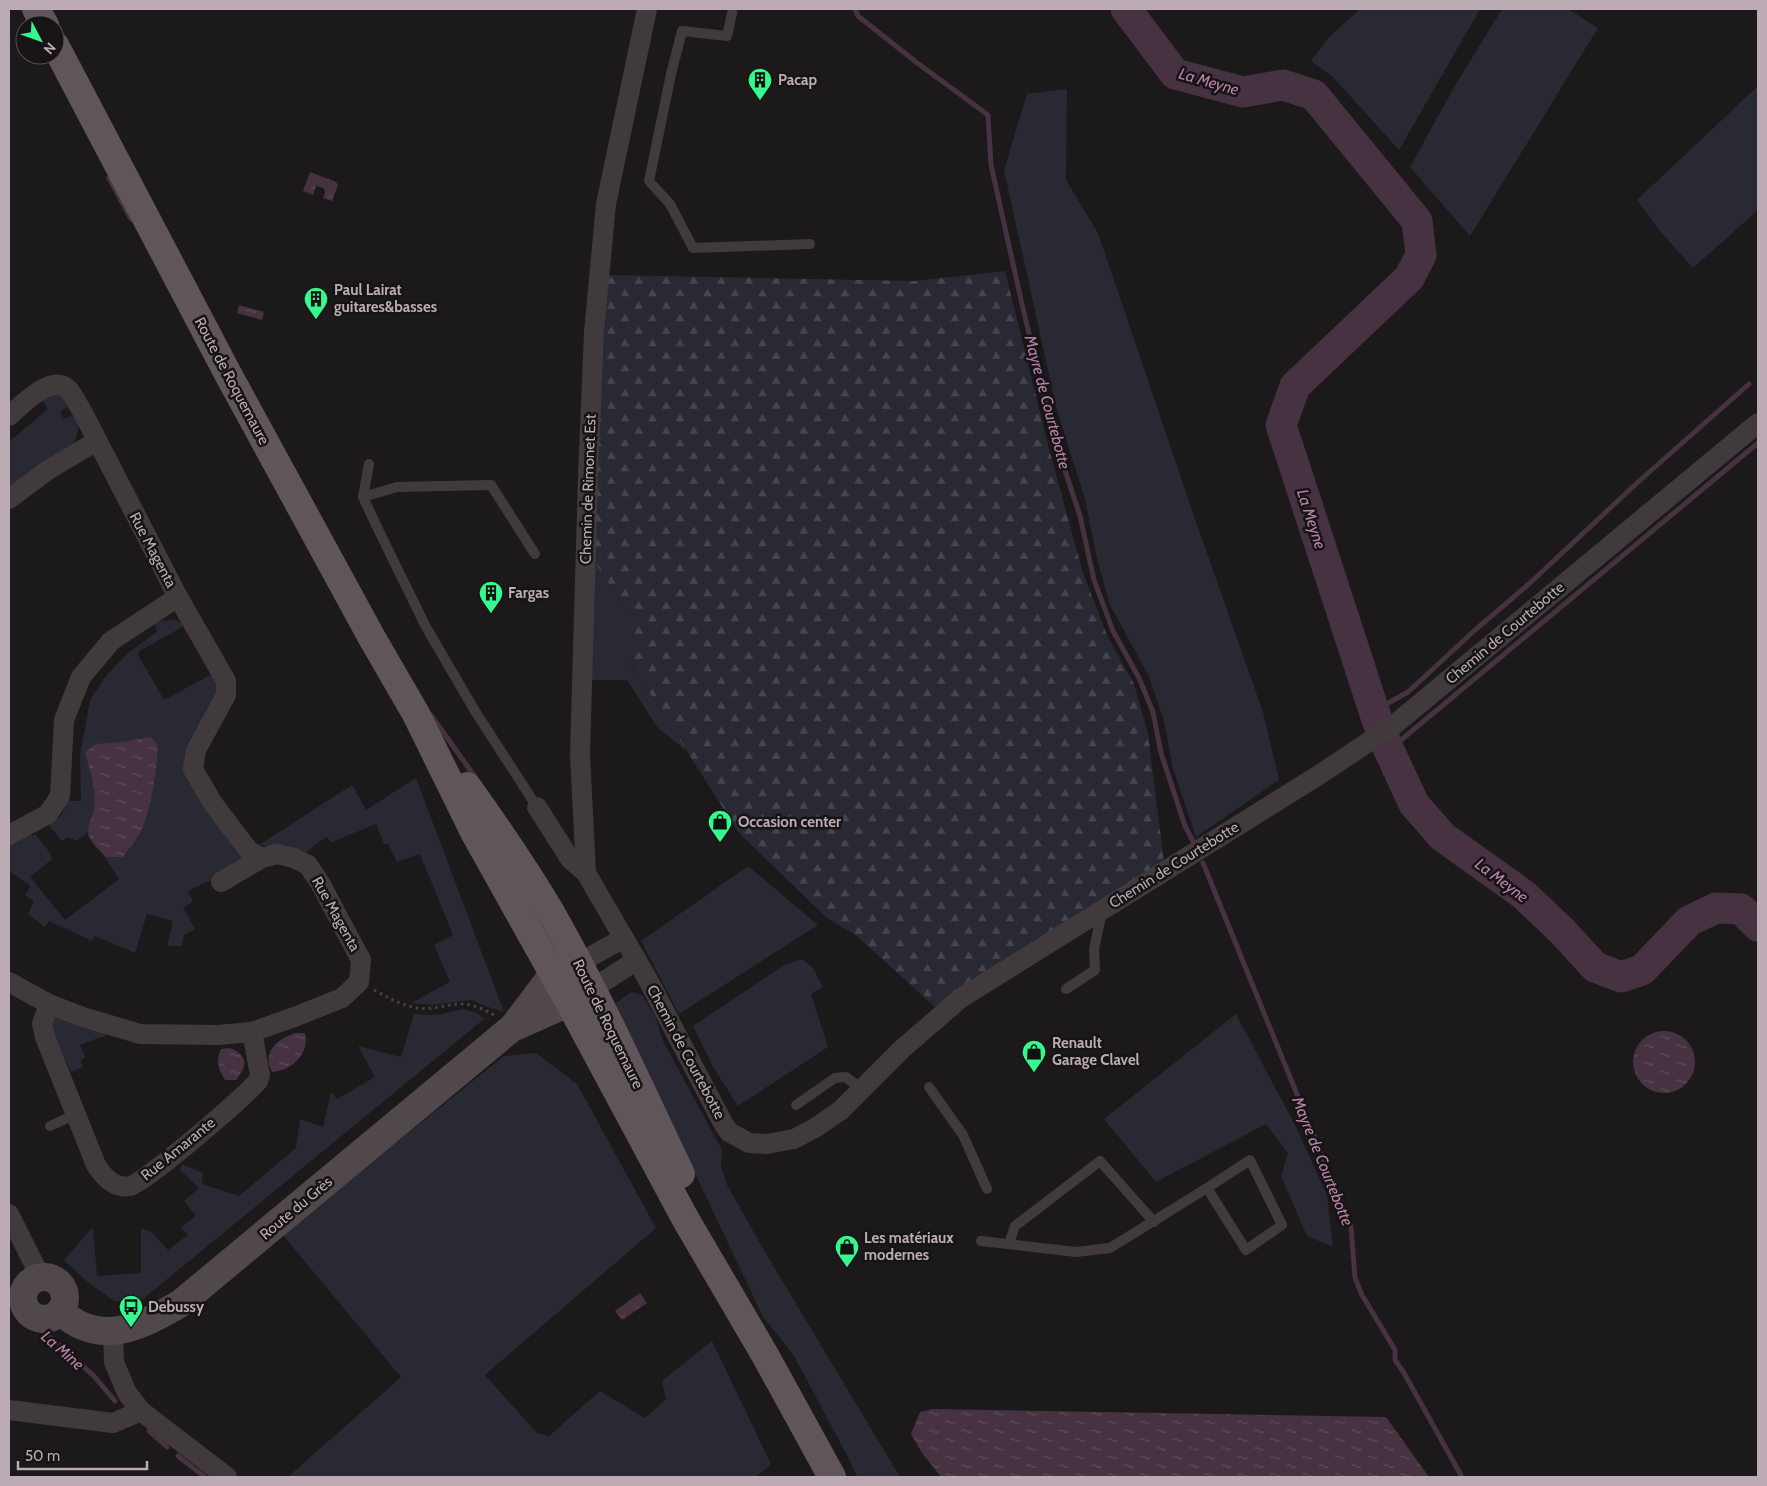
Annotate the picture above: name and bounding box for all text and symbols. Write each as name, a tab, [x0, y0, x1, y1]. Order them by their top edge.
north arrow	[15, 15, 65, 65]
text: N	[40, 39, 60, 58]
water label: La Meyne	[1177, 64, 1241, 99]
building icon: Pacap	[747, 67, 773, 101]
place label: Pacap	[778, 71, 818, 89]
place label: Paul Lairat guitares&basses	[334, 281, 437, 316]
building icon: Paul Lairat guitares&basses	[303, 286, 329, 320]
street label: Route de Roquemaure	[191, 314, 273, 448]
water label: Mayre de Courtebotte	[1020, 332, 1074, 471]
street label: Chemin de Rimonet Est	[576, 414, 600, 564]
water label: La Meyne	[1293, 487, 1330, 551]
street label: Rue Magenta	[126, 509, 181, 591]
street label: Chemin de Courtebotte	[1442, 578, 1568, 688]
building icon: Fargas	[478, 580, 504, 614]
place label: Fargas	[508, 584, 549, 602]
shop icon: Occasion center	[707, 809, 733, 843]
place label: Occasion center	[738, 813, 841, 831]
street label: Chemin de Courtebotte	[1106, 818, 1242, 912]
water label: La Meyne	[1471, 854, 1532, 906]
street label: Rue Magenta	[308, 873, 364, 955]
street label: Route de Roquemaure	[569, 956, 647, 1092]
street label: Chemin de Courtebotte	[643, 982, 729, 1122]
place label: Renault Garage Clavel	[1052, 1034, 1140, 1069]
shop icon: Renault Garage Clavel	[1021, 1039, 1047, 1073]
water label: Mayre de Courtebotte	[1288, 1093, 1357, 1229]
street label: Rue Amarante	[137, 1113, 219, 1184]
street label: Route du Grès	[256, 1173, 336, 1243]
place label: Les matériaux modernes	[864, 1229, 954, 1264]
shop icon: Les matériaux modernes	[834, 1234, 860, 1268]
bus stop icon: Debussy	[118, 1294, 144, 1328]
place label: Debussy	[148, 1298, 205, 1316]
water label: La Mine	[37, 1327, 88, 1374]
scale bar	[18, 1438, 146, 1470]
text: 50 m	[25, 1447, 60, 1465]

